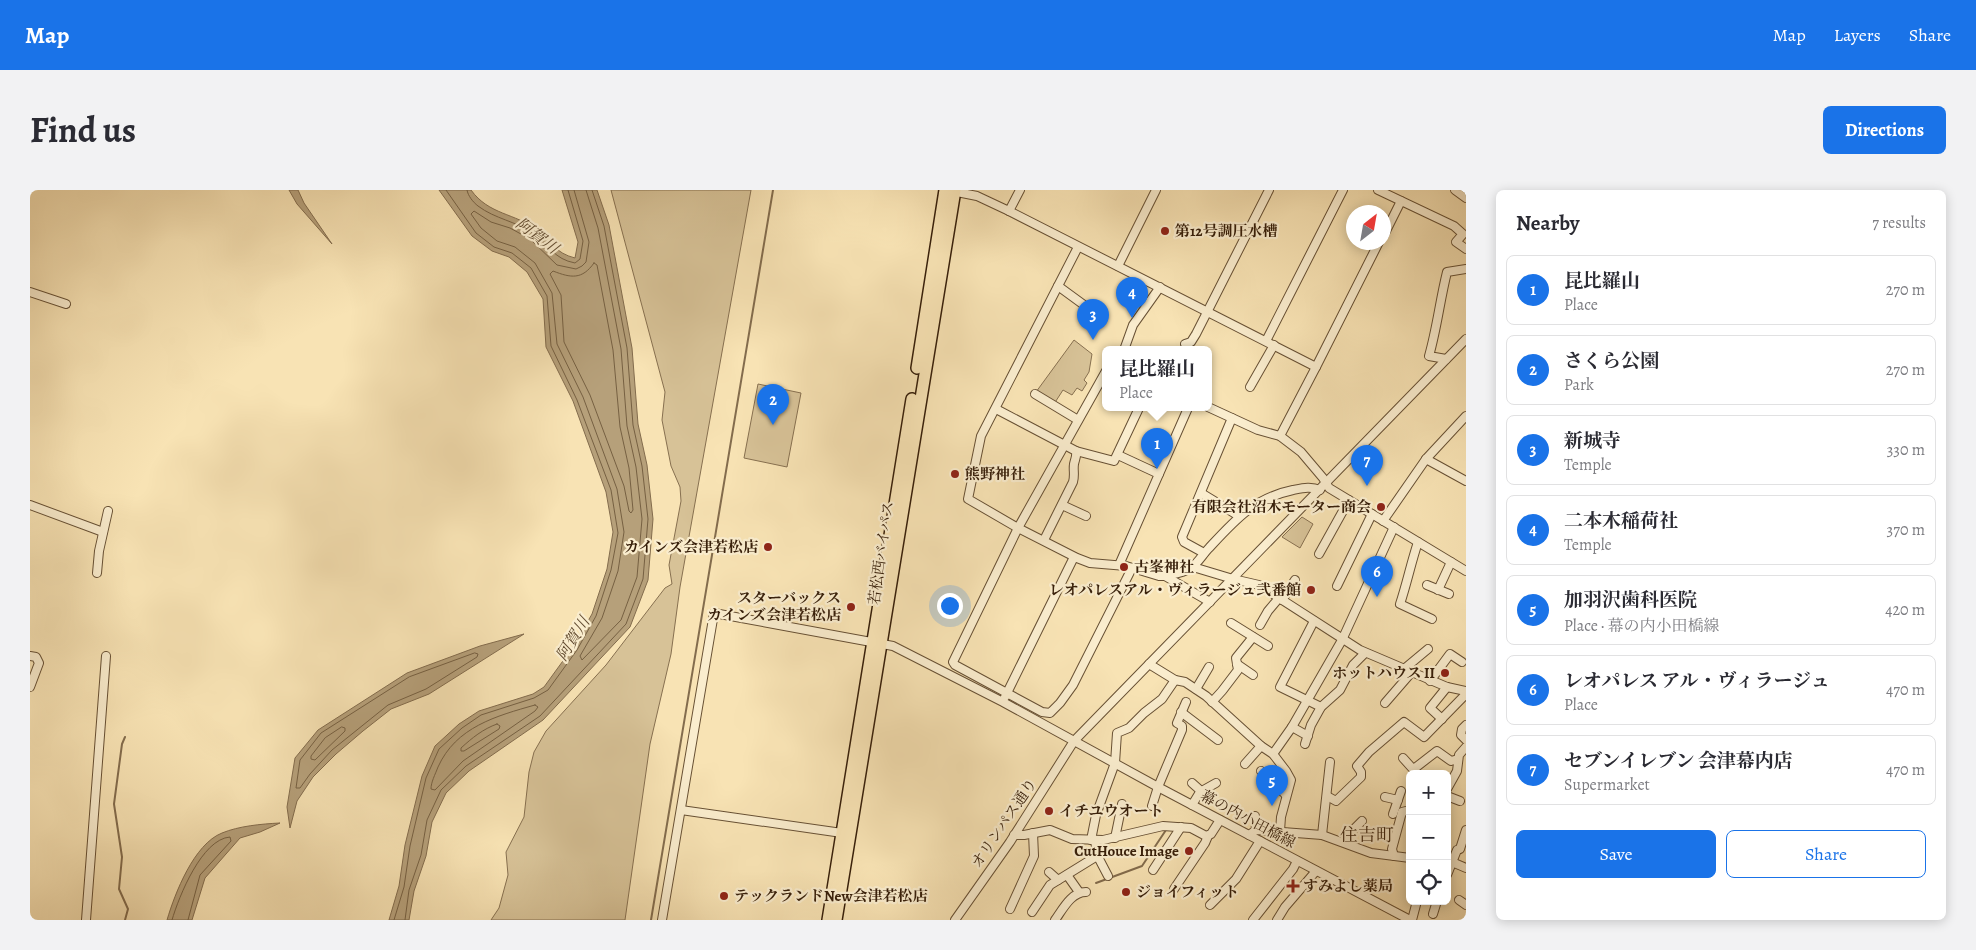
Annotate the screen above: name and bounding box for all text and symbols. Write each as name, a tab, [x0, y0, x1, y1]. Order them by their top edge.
text: Map	[25, 19, 69, 51]
text: Map	[1773, 23, 1806, 47]
text: Layers	[1834, 23, 1881, 47]
text: Share	[1909, 23, 1951, 47]
text: Find us	[30, 106, 136, 154]
button: Directions	[1823, 106, 1946, 154]
north arrow	[1346, 205, 1391, 250]
text: Nearby	[1516, 209, 1579, 237]
text: 7 results	[1872, 212, 1926, 234]
water label: 阿賀川	[511, 213, 564, 260]
place label: 第12号調圧水槽	[1175, 221, 1278, 241]
marker: 第12号調圧水槽	[1159, 225, 1171, 237]
text: 昆比羅山	[1564, 268, 1640, 294]
pin: 4	[1116, 277, 1148, 318]
text: 1	[1530, 279, 1536, 301]
text: 270 m	[1886, 279, 1925, 301]
text: Place	[1564, 294, 1598, 316]
pin: 3	[1077, 299, 1109, 340]
popup	[1102, 346, 1212, 411]
text: さくら公園	[1564, 348, 1659, 374]
text: 昆比羅山	[1119, 356, 1195, 382]
text: 2	[1529, 359, 1537, 381]
text: 270 m	[1886, 359, 1925, 381]
text: Park	[1564, 374, 1594, 396]
text: Place	[1119, 382, 1153, 404]
pin: 2	[757, 384, 789, 425]
pin: 1	[1141, 428, 1173, 469]
text: 新城寺	[1564, 428, 1621, 454]
text: 3	[1530, 439, 1536, 461]
text: 330 m	[1887, 439, 1925, 461]
pin: 7	[1351, 445, 1383, 486]
text: Temple	[1564, 454, 1612, 476]
place label: 熊野神社	[965, 464, 1025, 484]
marker: 熊野神社	[949, 468, 961, 480]
place label: 有限会社沼木モーター商会	[1192, 497, 1371, 517]
street label: 若松西バイパス	[864, 500, 898, 606]
marker: 有限会社沼木モーター商会	[1375, 501, 1387, 513]
text: 二本木稲荷社	[1564, 508, 1678, 534]
text: 4	[1529, 519, 1537, 541]
text: 370 m	[1887, 519, 1925, 541]
text: Temple	[1564, 534, 1612, 556]
place label: カインズ会津若松店	[624, 537, 758, 557]
marker: カインズ会津若松店	[762, 541, 774, 553]
pin: 6	[1361, 556, 1393, 597]
place label: 古峯神社	[1134, 557, 1194, 577]
marker: 古峯神社	[1118, 561, 1130, 573]
place label: レオパレスアル・ヴィラージュ弐番館	[1049, 580, 1301, 600]
marker: レオパレスアル・ヴィラージュ弐番館	[1305, 584, 1317, 596]
text: 加羽沢歯科医院	[1564, 587, 1697, 613]
place label: スターバックス カインズ会津若松店	[707, 588, 841, 625]
your location	[937, 593, 963, 619]
text: 5	[1530, 599, 1536, 621]
text: 420 m	[1885, 599, 1925, 621]
marker: スターバックス カインズ会津若松店	[845, 601, 857, 613]
water label: 阿賀川	[551, 611, 596, 665]
text: Place · 幕の内小田橋線	[1564, 615, 1719, 637]
place label: ホットハウス II	[1332, 663, 1435, 683]
marker: ホットハウス II	[1439, 667, 1451, 679]
text: レオパレス アル・ヴィラージュ	[1564, 668, 1830, 694]
text: 6	[1529, 679, 1537, 701]
text: 470 m	[1886, 679, 1925, 701]
text: Place	[1564, 694, 1598, 716]
text: セブンイレブン 会津幕内店	[1564, 748, 1793, 774]
text: 7	[1530, 759, 1536, 781]
text: 470 m	[1886, 759, 1925, 781]
pin: 5	[1256, 765, 1288, 806]
map controls	[1406, 770, 1451, 905]
button: +	[1406, 770, 1451, 815]
street label: オリンパス通り	[967, 774, 1041, 872]
text: Supermarket	[1564, 774, 1650, 796]
street label: 幕の内小田橋線	[1197, 786, 1299, 852]
place label: イチユウオート	[1059, 801, 1163, 821]
marker: イチユウオート	[1043, 805, 1055, 817]
button: −	[1406, 815, 1451, 860]
district label: 住吉町	[1340, 823, 1394, 847]
button: Save	[1516, 830, 1716, 878]
button: Share	[1726, 830, 1926, 878]
place label: CutHouce Image	[1074, 841, 1179, 861]
marker: CutHouce Image	[1183, 845, 1195, 857]
button: locate	[1406, 860, 1451, 905]
place label: すみよし薬局	[1303, 876, 1393, 896]
marker: すみよし薬局	[1287, 880, 1299, 892]
place label: ジョイフィット	[1136, 882, 1239, 902]
place label: テックランドNew会津若松店	[734, 886, 928, 906]
marker: ジョイフィット	[1120, 886, 1132, 898]
marker: テックランドNew会津若松店	[718, 890, 730, 902]

